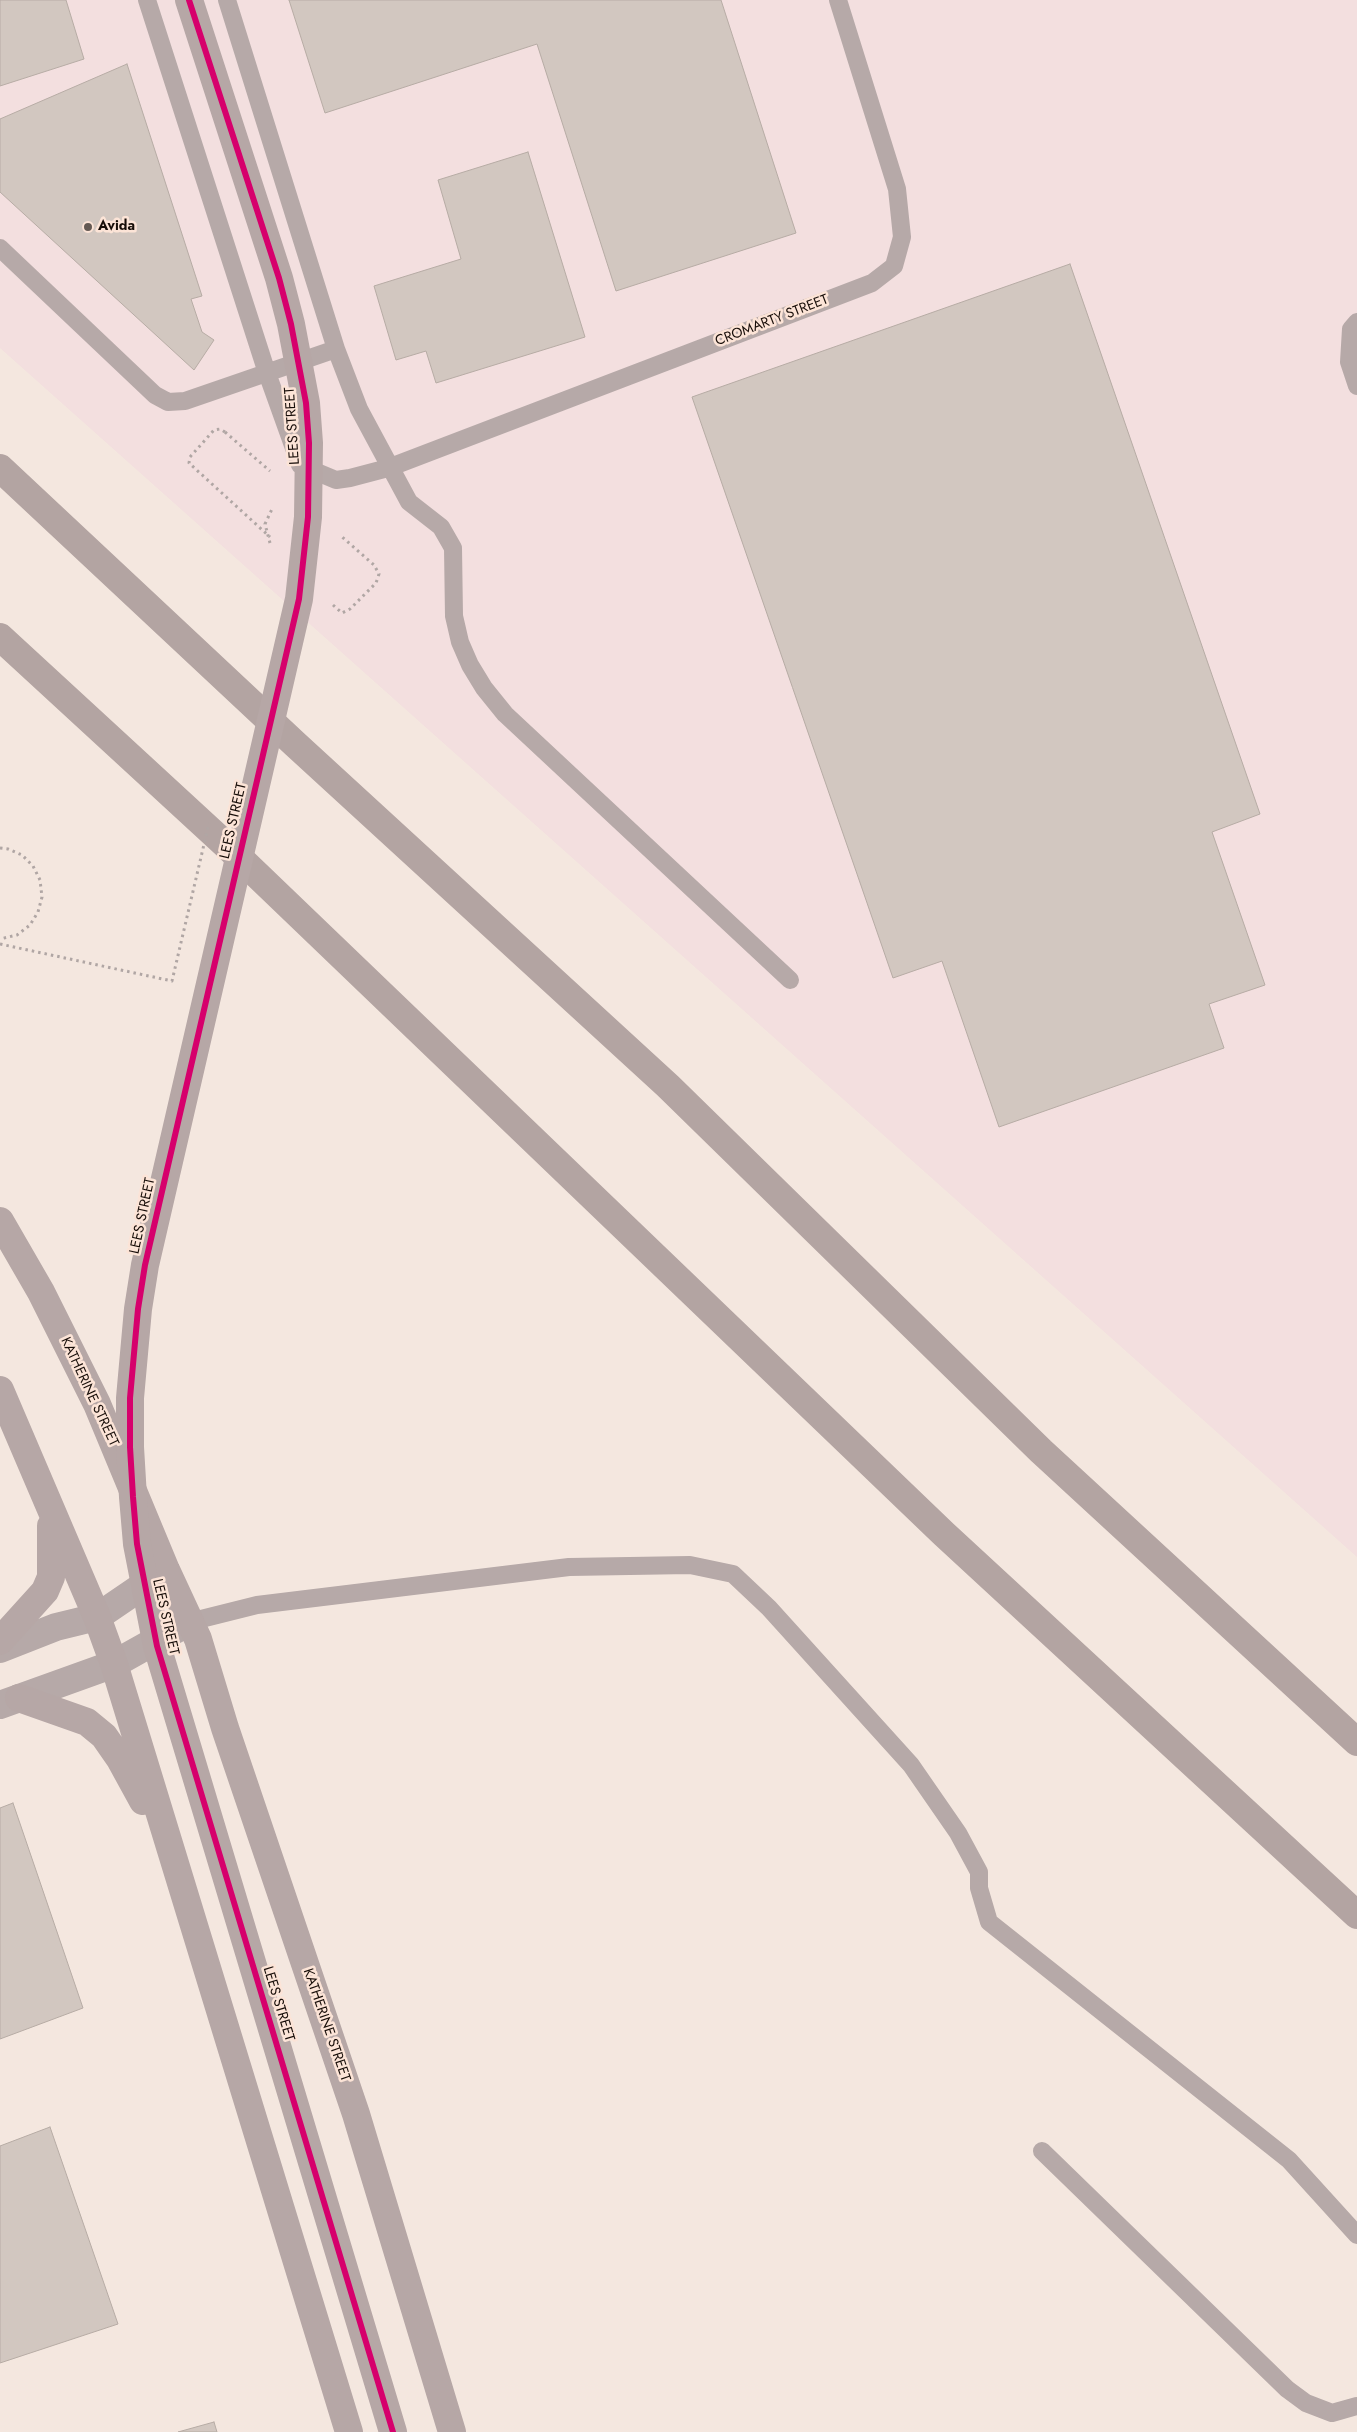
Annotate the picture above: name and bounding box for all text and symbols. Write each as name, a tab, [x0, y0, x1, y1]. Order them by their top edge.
place label: Avida	[98, 219, 135, 235]
marker: Avida	[82, 221, 94, 233]
street label: CROMARTY STREET	[713, 292, 831, 350]
street label: LEES STREET	[282, 387, 304, 465]
street label: LEES STREET	[217, 781, 251, 861]
street label: LEES STREET	[127, 1176, 159, 1256]
street label: KATHERINE STREET	[56, 1335, 122, 1449]
street label: LEES STREET	[148, 1577, 182, 1657]
street label: LEES STREET	[259, 1964, 297, 2044]
street label: KATHERINE STREET	[299, 1966, 353, 2084]

